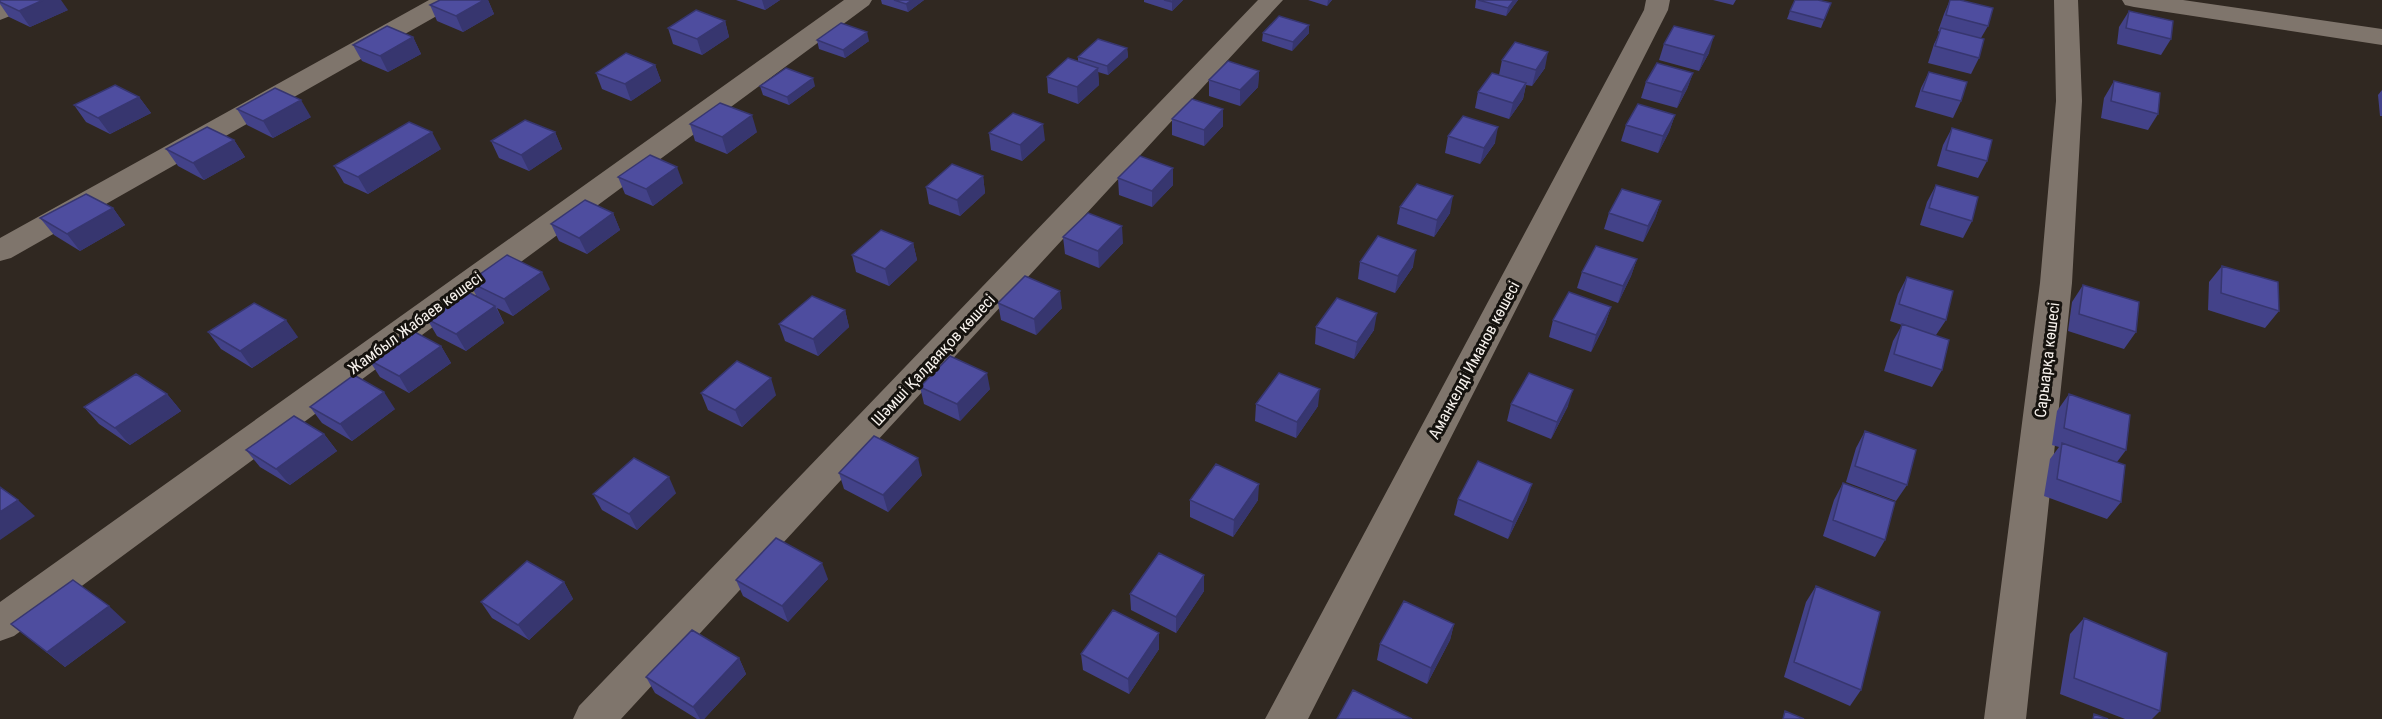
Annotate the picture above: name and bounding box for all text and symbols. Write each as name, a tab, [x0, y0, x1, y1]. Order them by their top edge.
street label: Жамбыл Жабаев көшесі	[344, 268, 486, 378]
street label: Аманкелді Иманов көшесі	[1424, 278, 1524, 442]
street label: Шәмші Қалдаяқов көшесі	[867, 290, 999, 430]
street label: Сарыарқа көшесі	[2030, 301, 2064, 419]

